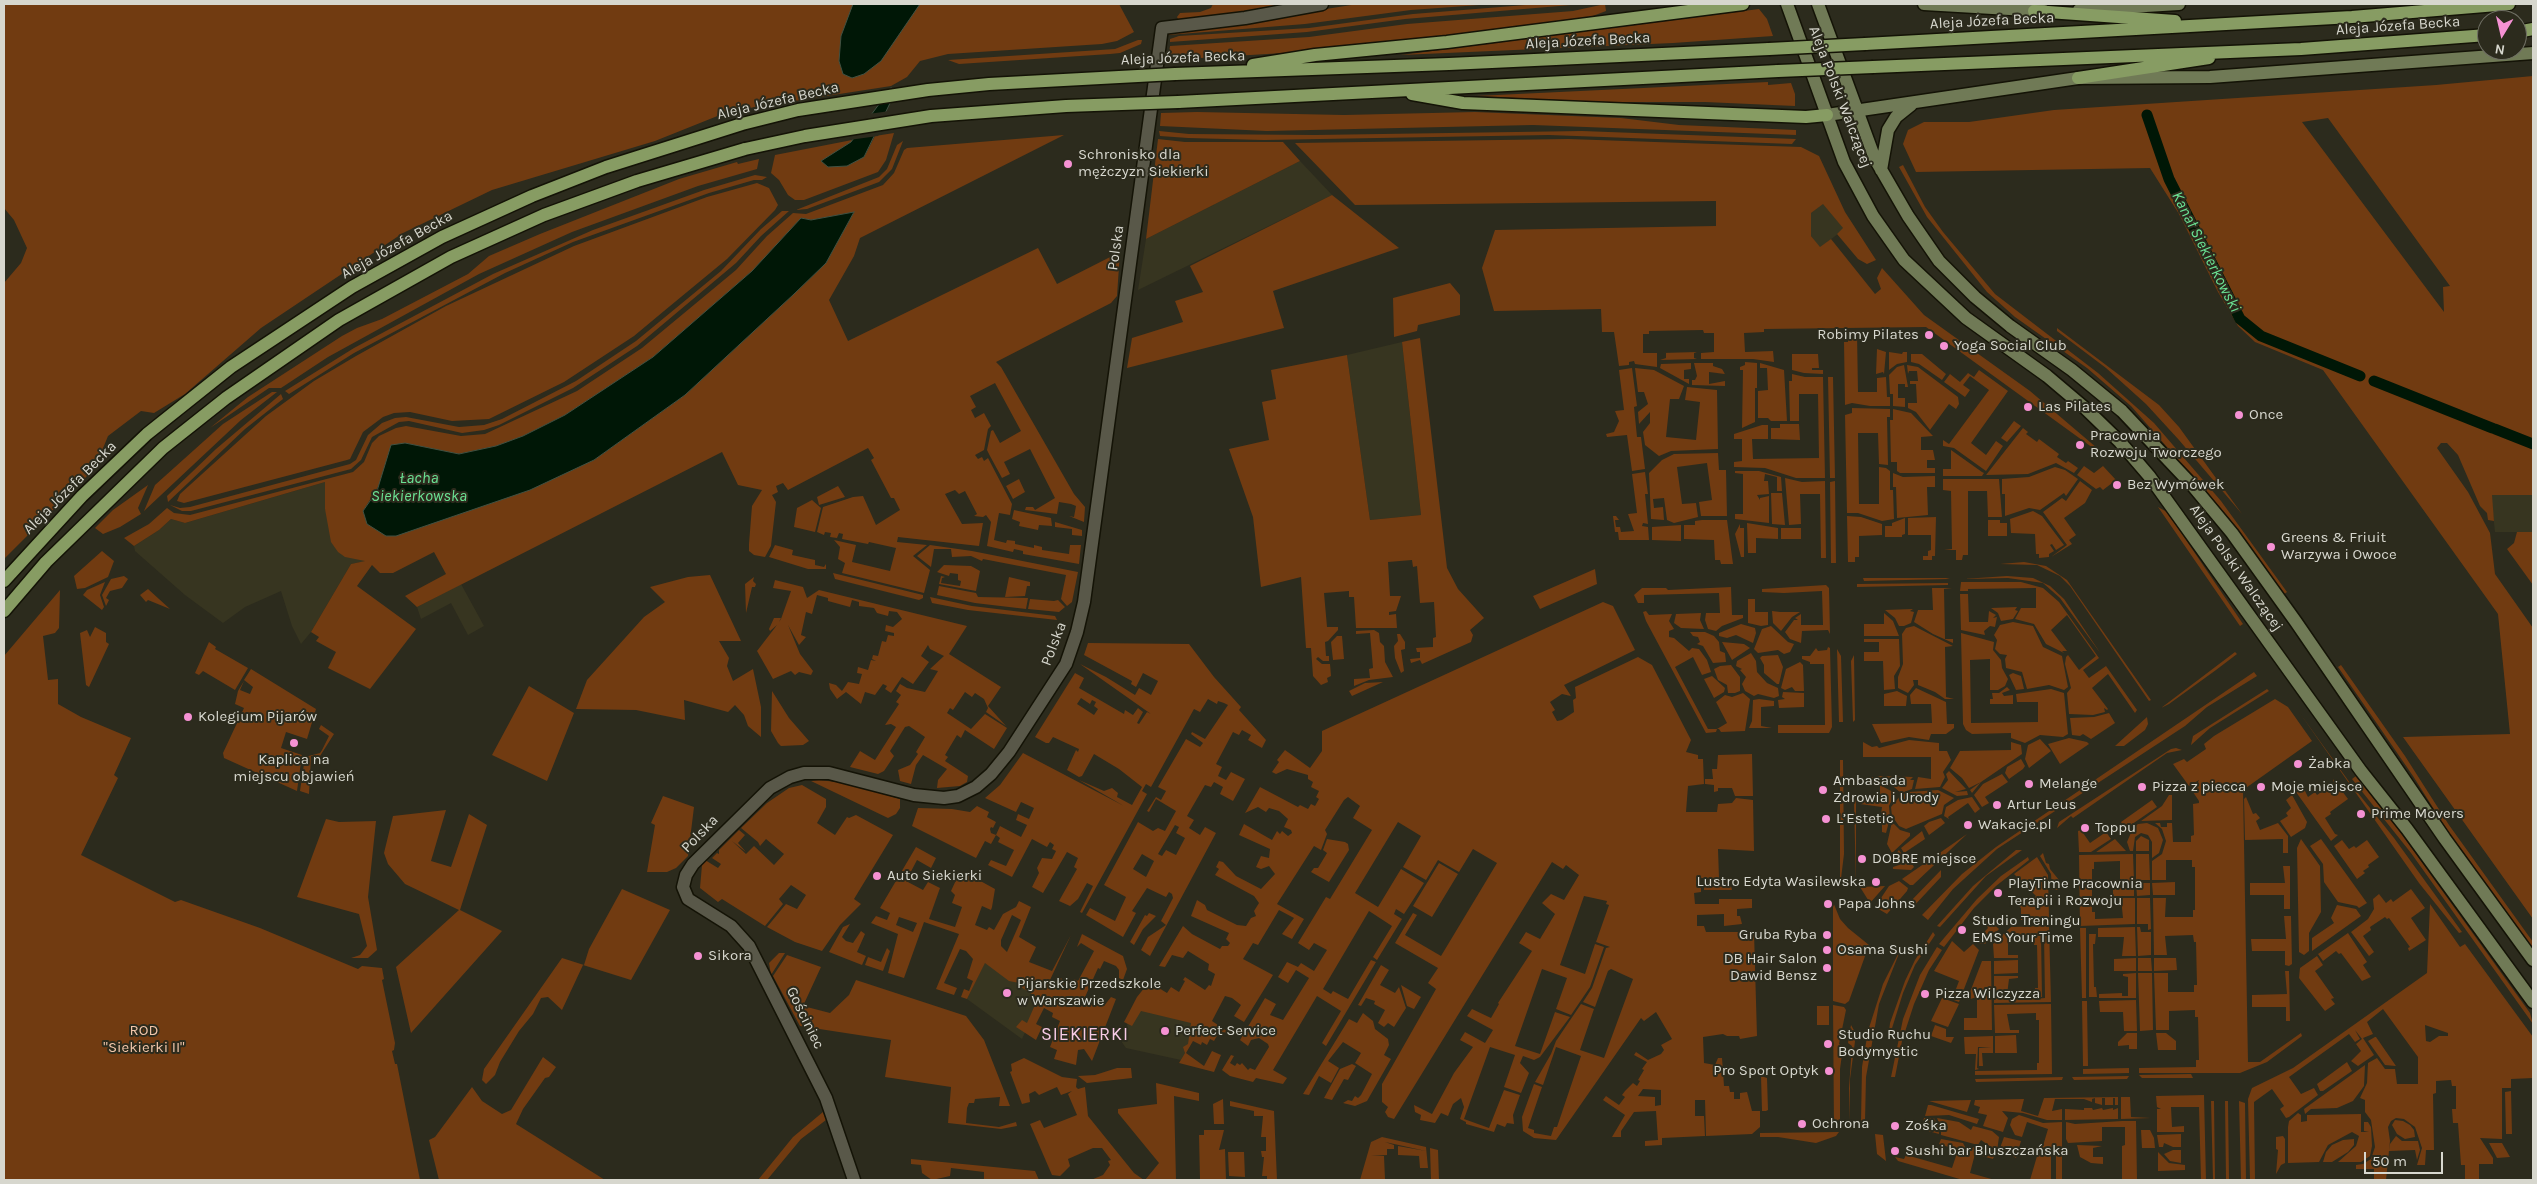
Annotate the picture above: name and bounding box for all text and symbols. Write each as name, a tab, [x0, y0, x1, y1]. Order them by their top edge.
street label: Aleja Józefa Becka	[1929, 9, 2055, 33]
north arrow	[2477, 10, 2527, 60]
street label: Aleja Józefa Becka	[2335, 13, 2461, 39]
street label: Aleja Polski Walczącej	[1805, 23, 1875, 171]
street label: Aleja Józefa Becka	[1525, 29, 1651, 53]
text: N	[2493, 40, 2506, 59]
street label: Aleja Józefa Becka	[1120, 47, 1246, 69]
street label: Aleja Józefa Becka	[715, 78, 841, 124]
place label: Schronisko dla mężczyzn Siekierki	[1078, 146, 1209, 181]
marker: Schronisko dla mężczyzn Siekierki	[1062, 158, 1074, 170]
water label: Kanał Siekierkowski	[2167, 188, 2245, 316]
street label: Aleja Józefa Becka	[338, 207, 456, 283]
street label: Polska	[1104, 224, 1128, 272]
place label: Robimy Pilates	[1817, 326, 1919, 344]
marker: Robimy Pilates	[1923, 329, 1935, 341]
place label: Yoga Social Club	[1954, 337, 2067, 355]
marker: Yoga Social Club	[1938, 340, 1950, 352]
place label: Las Pilates	[2038, 398, 2111, 416]
marker: Las Pilates	[2022, 401, 2034, 413]
place label: Once	[2249, 406, 2283, 424]
marker: Once	[2233, 409, 2245, 421]
place label: Pracownia Rozwoju Tworczego	[2090, 427, 2222, 462]
street label: Aleja Józefa Becka	[20, 438, 120, 538]
marker: Pracownia Rozwoju Tworczego	[2074, 439, 2086, 451]
water label: Łacha Siekierkowska	[371, 468, 467, 506]
place label: Bez Wymówek	[2127, 476, 2224, 494]
marker: Bez Wymówek	[2111, 479, 2123, 491]
street label: Aleja Polski Walczącej	[2185, 501, 2287, 635]
place label: Greens & Friuit Warzywa i Owoce	[2281, 529, 2397, 564]
marker: Greens & Friuit Warzywa i Owoce	[2265, 541, 2277, 553]
street label: Polska	[1037, 620, 1071, 668]
place label: Kolegium Pijarów	[198, 708, 317, 726]
marker: Kolegium Pijarów	[182, 711, 194, 723]
marker: Kaplica na miejscu objawień	[288, 737, 300, 749]
place label: Kaplica na miejscu objawień	[233, 751, 355, 786]
place label: Żabka	[2308, 755, 2351, 773]
marker: Żabka	[2292, 758, 2304, 770]
place label: Ambasada Zdrowia i Urody	[1833, 772, 1939, 807]
place label: Melange	[2039, 775, 2097, 793]
marker: Melange	[2023, 778, 2035, 790]
place label: Pizza z piecca	[2152, 778, 2246, 796]
place label: Moje miejsce	[2271, 778, 2362, 796]
marker: Pizza z piecca	[2136, 781, 2148, 793]
marker: Moje miejsce	[2255, 781, 2267, 793]
marker: Ambasada Zdrowia i Urody	[1817, 784, 1829, 796]
place label: Artur Leus	[2007, 796, 2076, 814]
marker: Artur Leus	[1991, 799, 2003, 811]
place label: Prime Movers	[2371, 805, 2464, 823]
marker: Prime Movers	[2355, 808, 2367, 820]
place label: L’Estetic	[1836, 810, 1894, 828]
street label: Polska	[678, 811, 722, 857]
marker: L’Estetic	[1820, 813, 1832, 825]
place label: Wakacje.pl	[1978, 816, 2052, 834]
marker: Wakacje.pl	[1962, 819, 1974, 831]
place label: Toppu	[2095, 819, 2136, 837]
marker: Toppu	[2079, 822, 2091, 834]
place label: DOBRE miejsce	[1872, 850, 1976, 868]
marker: DOBRE miejsce	[1856, 853, 1868, 865]
place label: Auto Siekierki	[887, 867, 982, 885]
marker: Auto Siekierki	[871, 870, 883, 882]
place label: Lustro Edyta Wasilewska	[1697, 873, 1866, 891]
place label: PlayTime Pracownia Terapii i Rozwoju	[2008, 875, 2143, 910]
marker: Lustro Edyta Wasilewska	[1870, 876, 1882, 888]
marker: PlayTime Pracownia Terapii i Rozwoju	[1992, 887, 2004, 899]
place label: Papa Johns	[1838, 895, 1915, 913]
marker: Papa Johns	[1822, 898, 1834, 910]
place label: Studio Treningu EMS Your Time	[1972, 912, 2081, 947]
marker: Studio Treningu EMS Your Time	[1956, 924, 1968, 936]
place label: Gruba Ryba	[1739, 926, 1817, 944]
marker: Gruba Ryba	[1821, 929, 1833, 941]
place label: Osama Sushi	[1837, 941, 1928, 959]
marker: Osama Sushi	[1821, 944, 1833, 956]
place label: Sikora	[708, 947, 752, 965]
marker: Sikora	[692, 950, 704, 962]
place label: DB Hair Salon Dawid Bensz	[1724, 950, 1817, 985]
marker: DB Hair Salon Dawid Bensz	[1821, 962, 1833, 974]
place label: Pijarskie Przedszkole w Warszawie	[1017, 975, 1161, 1010]
street label: Gościniec	[782, 984, 828, 1052]
place label: Pizza Wilczyzza	[1935, 985, 2040, 1003]
marker: Pijarskie Przedszkole w Warszawie	[1001, 987, 1013, 999]
marker: Pizza Wilczyzza	[1919, 988, 1931, 1000]
park label: ROD "Siekierki II"	[103, 1022, 185, 1057]
place label: Perfect Service	[1175, 1022, 1276, 1040]
district label: SIEKIERKI	[1040, 1024, 1130, 1046]
marker: Perfect Service	[1159, 1025, 1171, 1037]
place label: Studio Ruchu Bodymystic	[1838, 1026, 1931, 1061]
marker: Studio Ruchu Bodymystic	[1822, 1038, 1834, 1050]
place label: Pro Sport Optyk	[1713, 1062, 1819, 1080]
marker: Pro Sport Optyk	[1823, 1065, 1835, 1077]
place label: Ochrona	[1812, 1115, 1869, 1133]
place label: Zośka	[1905, 1117, 1947, 1135]
marker: Ochrona	[1796, 1118, 1808, 1130]
marker: Zośka	[1889, 1120, 1901, 1132]
place label: Sushi bar Bluszczańska	[1905, 1142, 2069, 1160]
scale bar	[2367, 1142, 2446, 1174]
marker: Sushi bar Bluszczańska	[1889, 1145, 1901, 1157]
text: 50 m	[2372, 1152, 2407, 1170]

